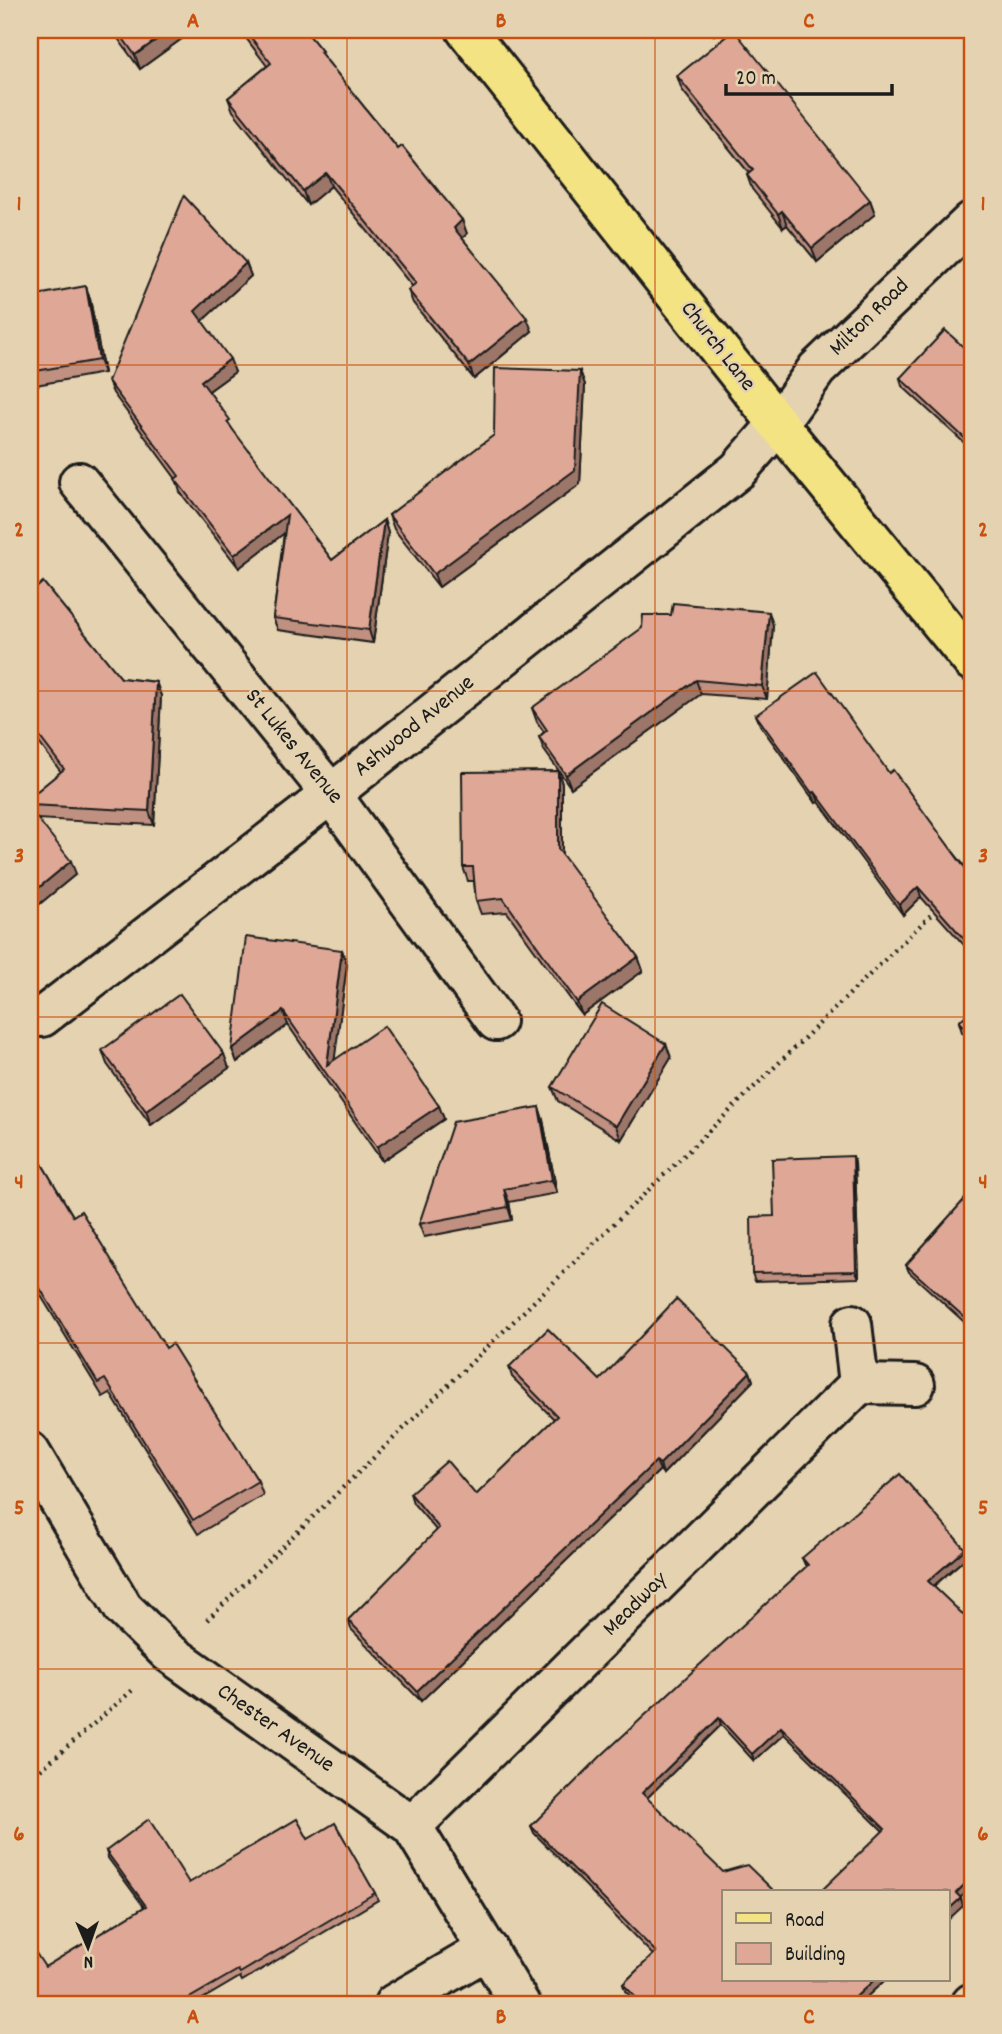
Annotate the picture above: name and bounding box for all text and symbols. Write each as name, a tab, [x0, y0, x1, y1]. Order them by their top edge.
text: A	[187, 6, 199, 39]
text: B	[496, 6, 507, 39]
text: C	[803, 6, 815, 39]
scale bar	[726, 52, 892, 96]
text: 20 m	[736, 65, 776, 95]
text: 1	[16, 189, 22, 222]
text: 1	[980, 189, 986, 222]
street label: Milton Road	[822, 271, 918, 365]
street label: Church Lane	[671, 295, 763, 399]
text: 2	[14, 515, 24, 548]
text: 2	[978, 515, 988, 548]
street label: Ashwood Avenue	[347, 668, 483, 786]
street label: St Lukes Avenue	[236, 682, 350, 812]
text: 3	[14, 841, 24, 874]
text: 3	[978, 841, 988, 874]
text: 4	[14, 1167, 24, 1200]
text: 4	[978, 1167, 988, 1200]
text: 5	[14, 1493, 24, 1526]
text: 5	[978, 1493, 988, 1526]
street label: Meadway	[596, 1565, 676, 1645]
street label: Chester Avenue	[209, 1676, 341, 1782]
text: 6	[13, 1819, 25, 1852]
text: 6	[977, 1819, 989, 1852]
legend	[722, 1890, 950, 1982]
text: Road	[785, 1907, 824, 1937]
north arrow	[52, 1912, 122, 1982]
text: Building	[785, 1941, 845, 1971]
text: N	[83, 1947, 94, 1974]
text: A	[187, 2002, 199, 2034]
text: B	[496, 2002, 507, 2034]
text: C	[803, 2002, 815, 2034]

